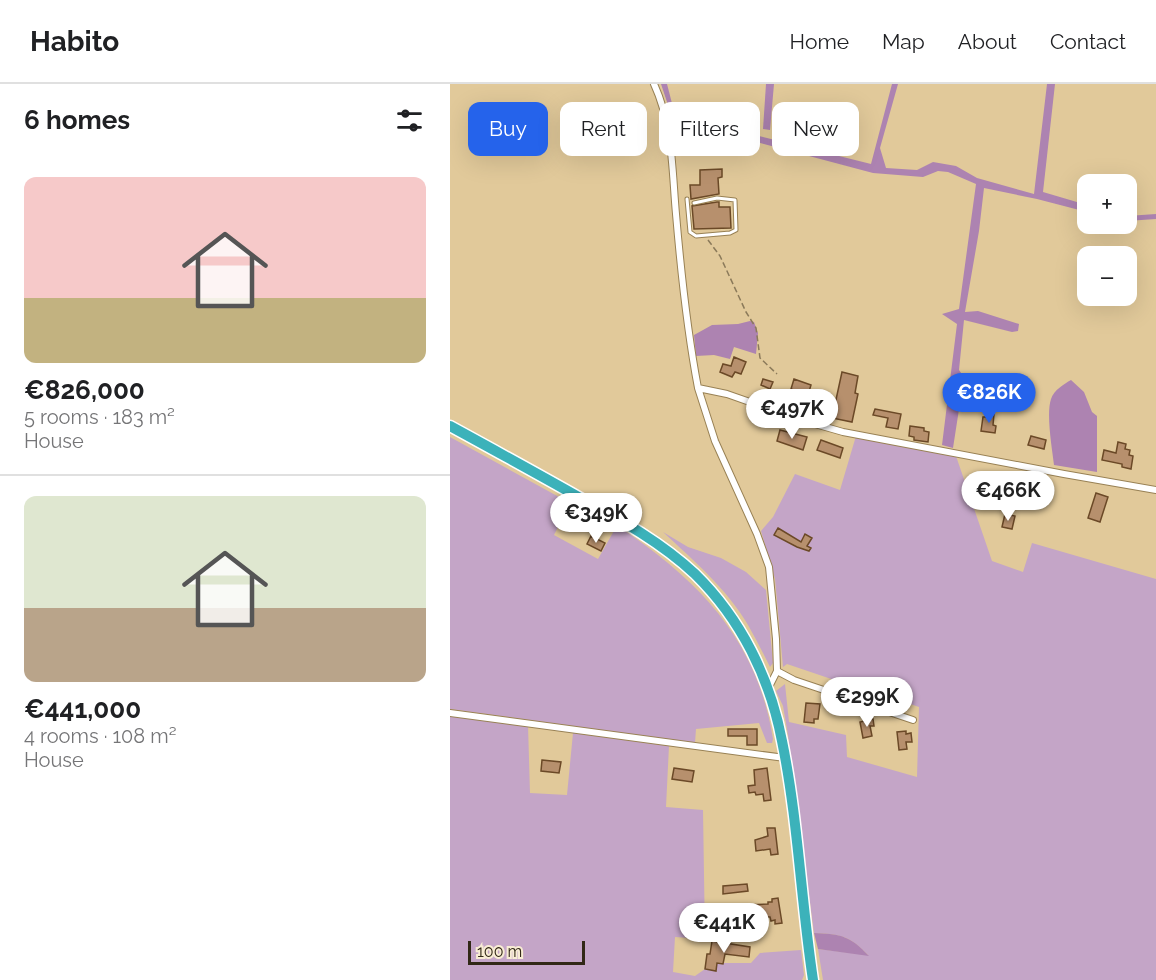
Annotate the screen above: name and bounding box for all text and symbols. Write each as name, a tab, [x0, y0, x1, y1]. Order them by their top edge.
text: Habito	[30, 25, 119, 58]
text: Home	[790, 29, 849, 54]
text: Map	[882, 29, 925, 54]
text: About	[958, 29, 1017, 54]
text: Contact	[1050, 29, 1126, 54]
chip: Buy	[468, 102, 548, 156]
chip: Rent	[560, 102, 647, 156]
chip: Filters	[659, 102, 760, 156]
chip: New	[772, 102, 859, 156]
icon: filters	[393, 104, 426, 137]
text: 6 homes	[24, 105, 130, 135]
map controls	[1077, 174, 1137, 306]
button: +	[1077, 174, 1137, 234]
icon: home	[171, 216, 279, 324]
button: −	[1077, 246, 1137, 306]
pin: €826K	[947, 373, 1031, 424]
text: €826,000	[24, 375, 145, 405]
text: €826K	[957, 380, 1021, 404]
pin: €497K	[750, 389, 834, 440]
text: €497K	[760, 396, 824, 420]
text: 5 rooms · 183 m²	[24, 405, 175, 429]
text: House	[24, 429, 84, 453]
pin: €466K	[966, 471, 1050, 522]
text: €466K	[975, 478, 1041, 502]
pin: €349K	[554, 493, 638, 544]
text: €349K	[564, 500, 628, 524]
icon: home	[171, 535, 279, 643]
pin: €299K	[825, 677, 909, 728]
text: €299K	[835, 684, 899, 708]
text: €441,000	[24, 694, 141, 724]
text: 4 rooms · 108 m²	[24, 724, 176, 748]
text: House	[24, 748, 84, 772]
pin: €441K	[682, 903, 766, 954]
text: €441K	[693, 910, 755, 934]
scale bar	[468, 938, 585, 966]
text: 100 m	[477, 942, 522, 961]

